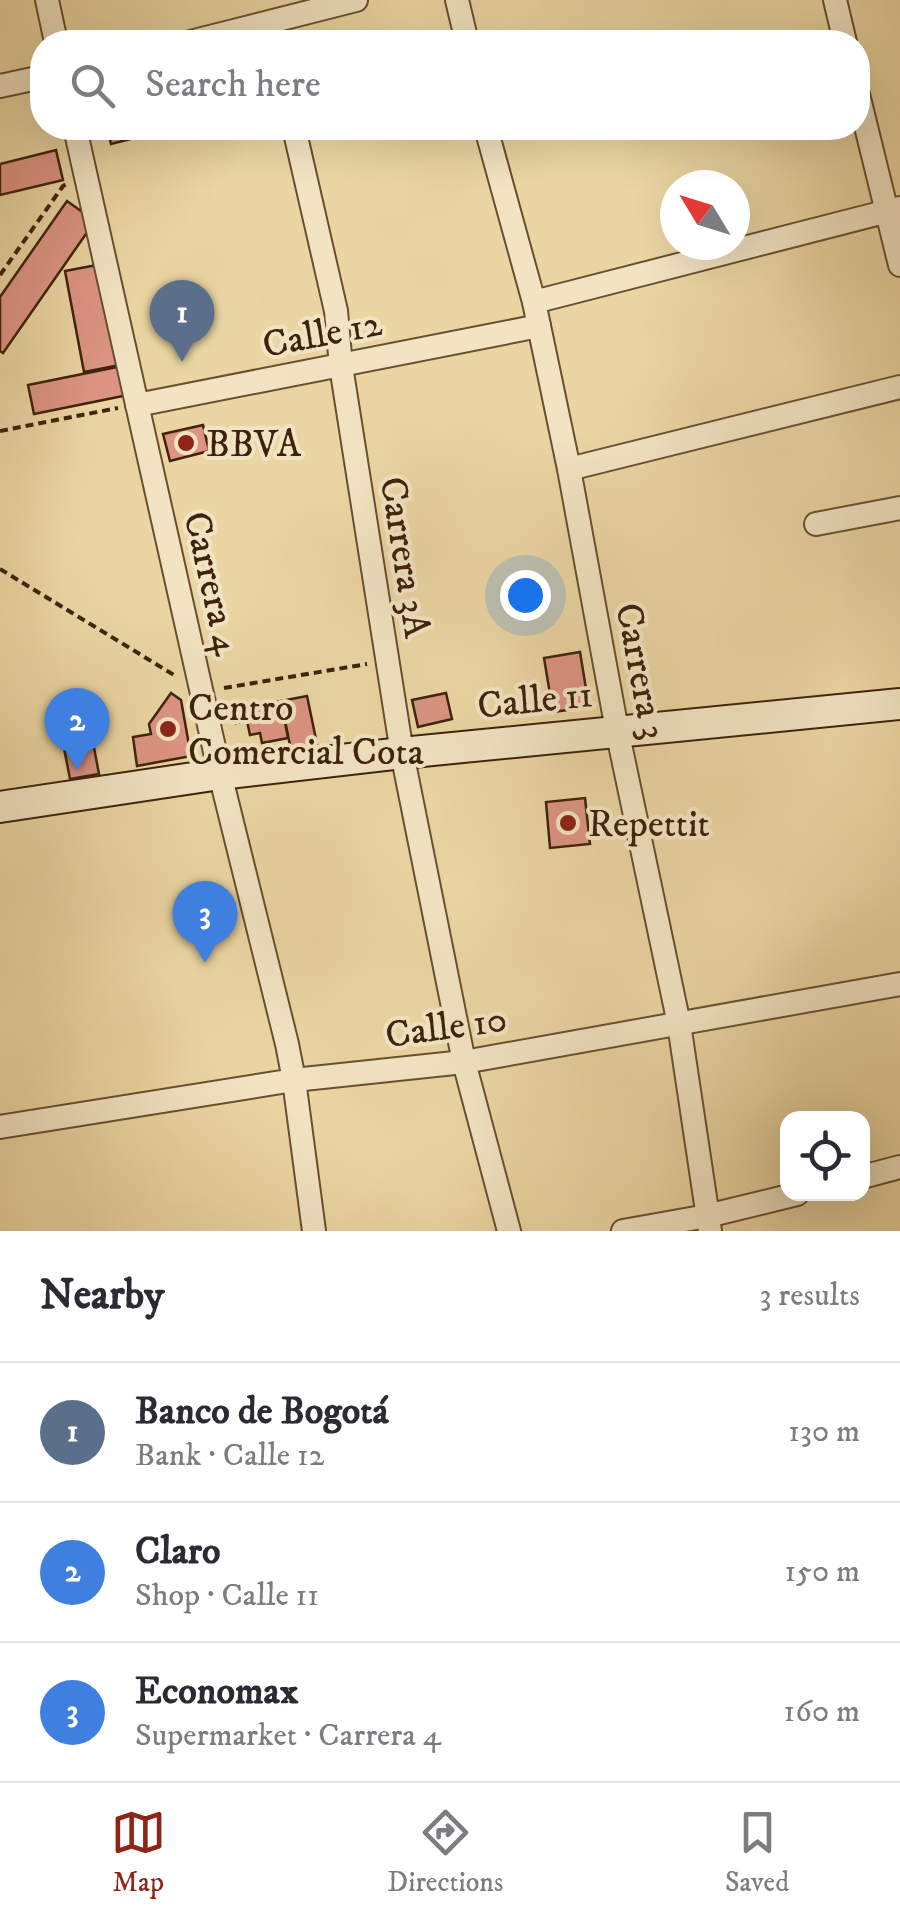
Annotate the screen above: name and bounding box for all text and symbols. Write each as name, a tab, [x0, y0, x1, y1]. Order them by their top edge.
search box	[30, 30, 870, 140]
icon: search	[65, 58, 120, 113]
text: Search here	[145, 61, 321, 109]
north arrow	[660, 170, 750, 260]
pin: 1	[150, 280, 214, 362]
street label: Calle 12	[259, 300, 386, 370]
place label: BBVA	[206, 421, 302, 469]
marker: BBVA	[175, 432, 197, 454]
street label: Carrera 3A	[368, 473, 441, 642]
street label: Carrera 4	[171, 507, 251, 661]
your location	[500, 570, 551, 621]
street label: Carrera 3	[603, 599, 677, 744]
street label: Calle 11	[475, 671, 595, 731]
place label: Centro Comercial Cota	[188, 685, 424, 777]
pin: 2	[44, 688, 110, 770]
marker: Centro Comercial Cota	[157, 718, 179, 740]
place label: Repettit	[588, 801, 710, 849]
marker: Repettit	[557, 812, 579, 834]
pin: 3	[172, 880, 238, 963]
street label: Calle 10	[382, 996, 510, 1060]
map controls	[780, 1111, 870, 1201]
button: locate	[780, 1111, 870, 1201]
text: Nearby	[40, 1270, 164, 1322]
text: 3 results	[759, 1276, 860, 1316]
text: Banco de Bogotá	[135, 1388, 389, 1436]
text: 1	[67, 1412, 78, 1452]
text: 130 m	[788, 1412, 860, 1452]
text: Bank · Calle 12	[135, 1436, 324, 1476]
text: Claro	[135, 1528, 220, 1576]
text: 2	[65, 1552, 80, 1592]
text: 150 m	[784, 1552, 860, 1592]
text: Shop · Calle 11	[135, 1576, 319, 1616]
text: Economax	[135, 1668, 298, 1716]
text: 3	[67, 1692, 78, 1732]
text: 160 m	[784, 1692, 860, 1732]
text: Supermarket · Carrera 4	[135, 1716, 441, 1756]
tab: Map	[111, 1805, 166, 1900]
tab: Directions	[387, 1805, 503, 1900]
tab: Saved	[725, 1805, 789, 1900]

